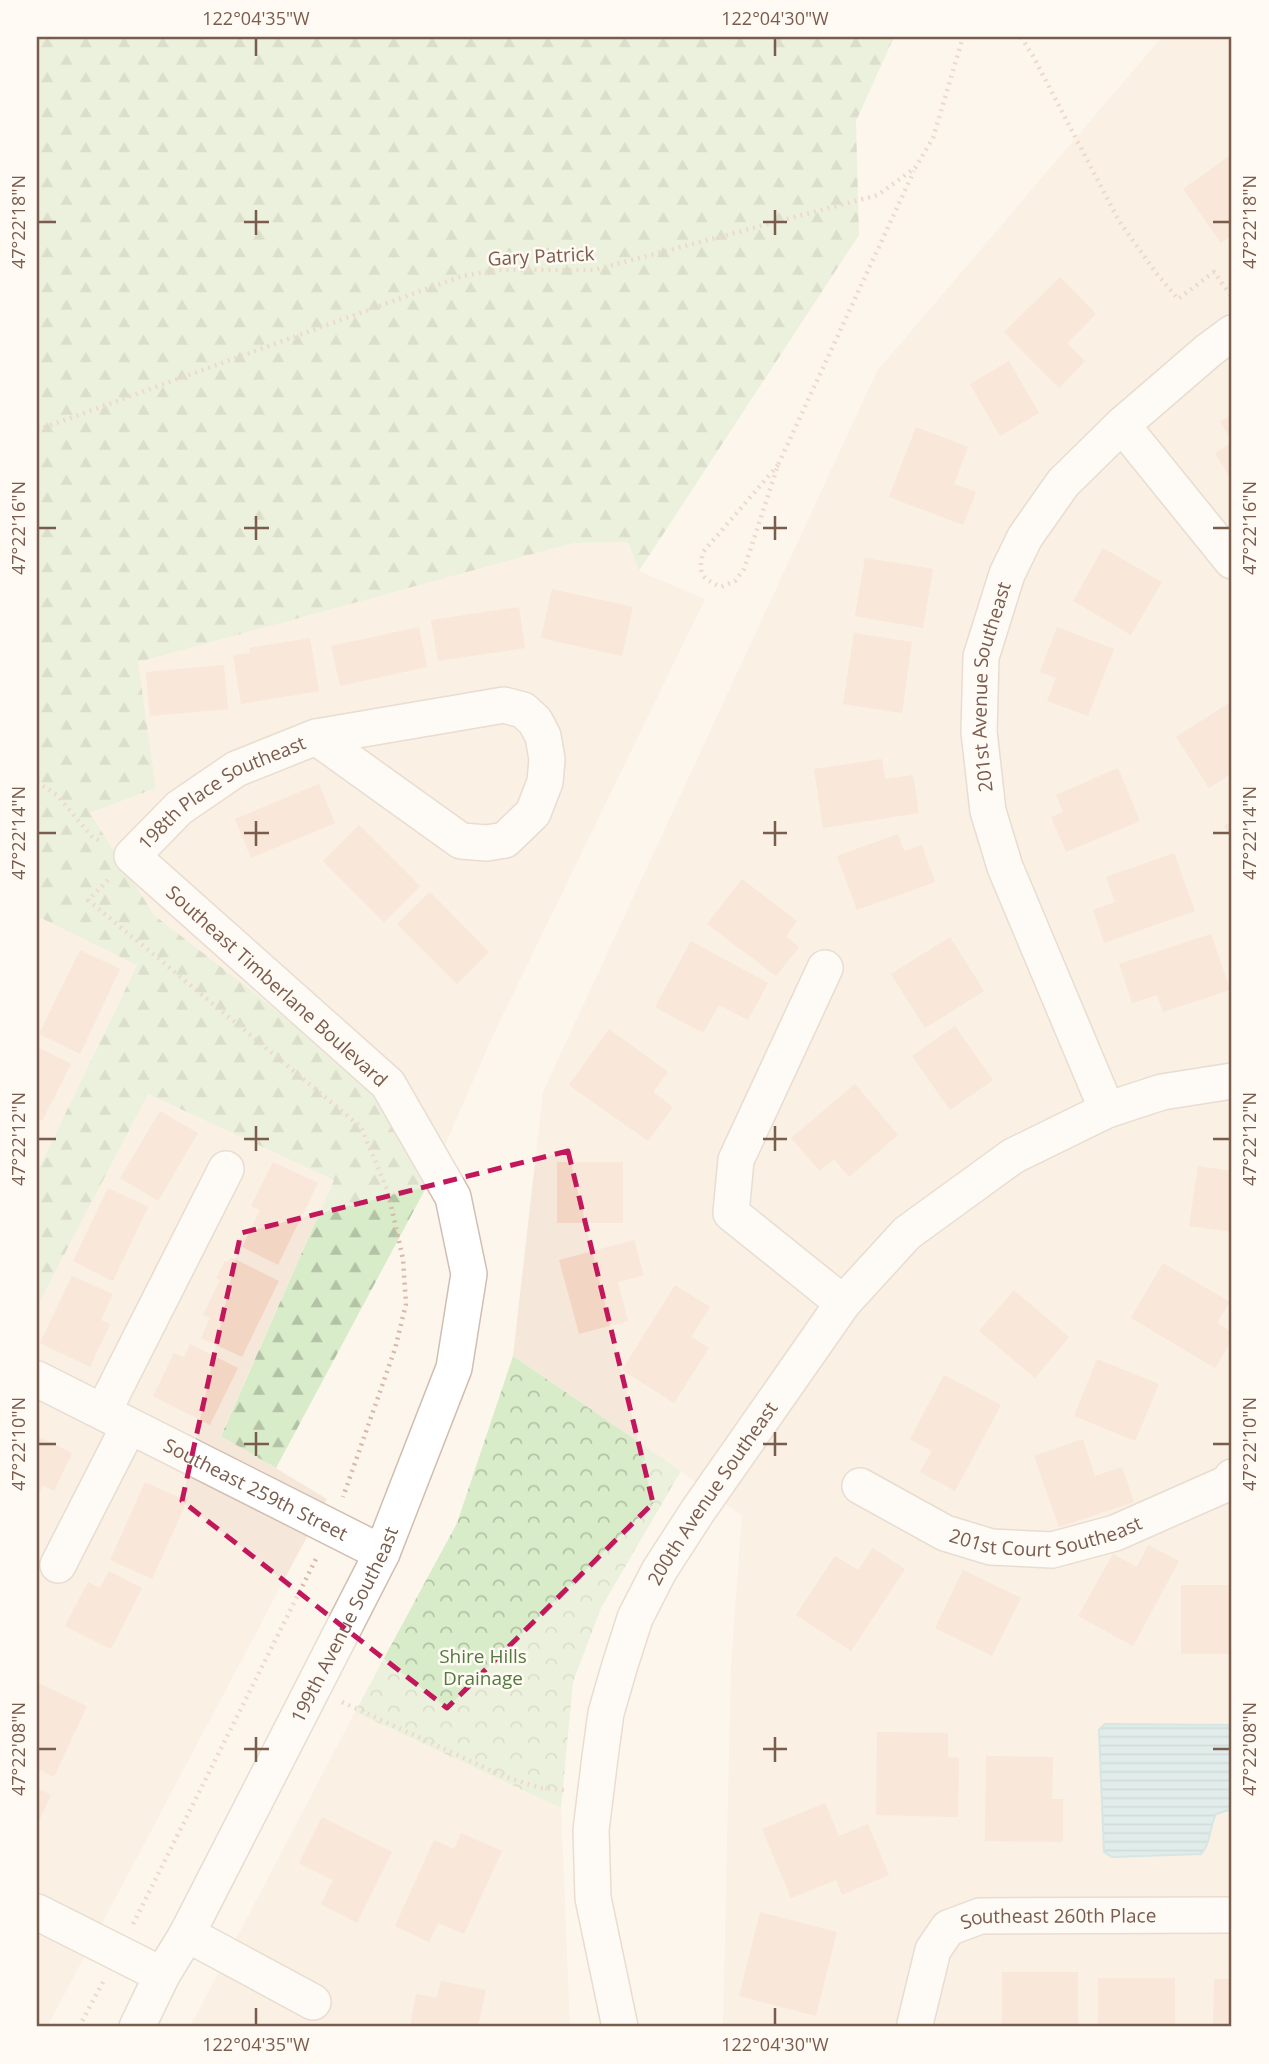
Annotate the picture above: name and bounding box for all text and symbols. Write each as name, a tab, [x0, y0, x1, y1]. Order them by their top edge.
text: 122°04'35"W	[202, 6, 310, 30]
text: 122°04'30"W	[721, 6, 829, 30]
text: 47°22'18"N	[6, 175, 30, 269]
text: 47°22'18"N	[1237, 175, 1261, 269]
street label: Gary Patrick	[487, 240, 595, 272]
text: 47°22'16"N	[6, 481, 30, 575]
text: 47°22'16"N	[1237, 481, 1261, 575]
street label: 201st Avenue Southeast	[966, 578, 1017, 793]
street label: 198th Place Southeast	[132, 729, 310, 855]
text: 47°22'14"N	[6, 786, 30, 880]
text: 47°22'14"N	[1237, 786, 1261, 880]
street label: Southeast Timberlane Boulevard	[161, 879, 393, 1093]
text: 47°22'12"N	[6, 1092, 30, 1186]
text: 47°22'12"N	[1237, 1092, 1261, 1186]
street label: 200th Avenue Southeast	[641, 1396, 783, 1589]
text: 47°22'10"N	[6, 1397, 30, 1491]
text: 47°22'10"N	[1237, 1397, 1261, 1491]
street label: Southeast 259th Street	[159, 1432, 352, 1547]
street label: 201st Court Southeast	[946, 1510, 1146, 1563]
street label: 199th Avenue Southeast	[284, 1523, 404, 1727]
park label: Shire Hills Drainage	[439, 1643, 527, 1691]
text: 47°22'08"N	[6, 1702, 30, 1796]
text: 47°22'08"N	[1237, 1702, 1261, 1796]
street label: Southeast 260th Place	[956, 1902, 1156, 1935]
text: 122°04'35"W	[202, 2032, 310, 2056]
text: 122°04'30"W	[721, 2032, 829, 2056]

